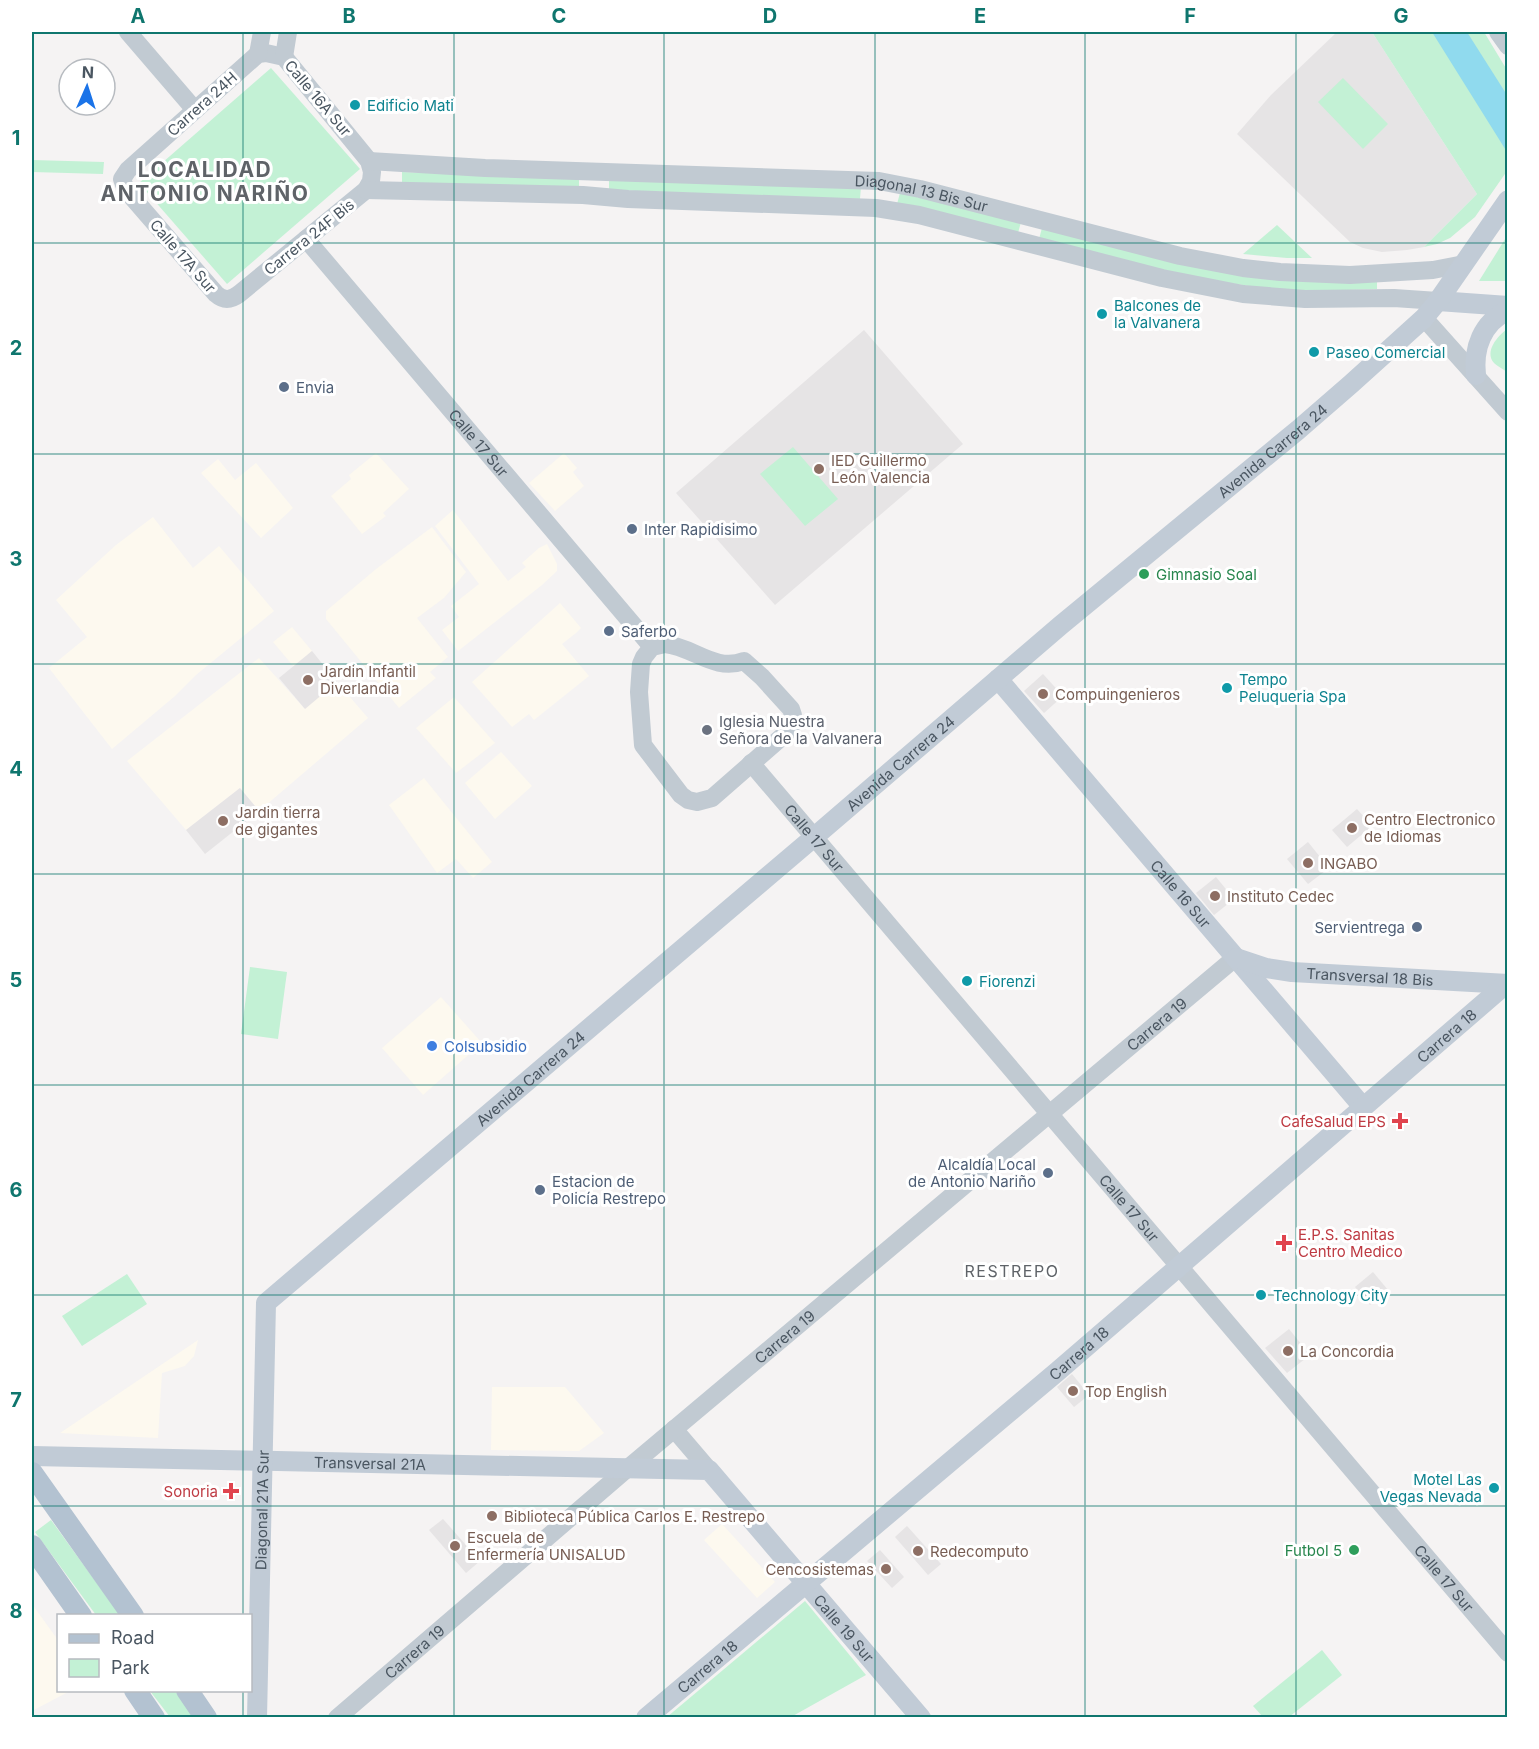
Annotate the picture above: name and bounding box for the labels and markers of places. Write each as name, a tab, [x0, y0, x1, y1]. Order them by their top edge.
place label: Edificio Mati	[367, 96, 454, 115]
marker: Edificio Mati	[348, 98, 362, 112]
place label: Balcones de la Valvanera	[1114, 296, 1201, 332]
marker: Balcones de la Valvanera	[1095, 307, 1109, 321]
place label: Paseo Comercial	[1326, 343, 1445, 362]
marker: Paseo Comercial	[1307, 345, 1321, 359]
place label: Envia	[296, 378, 334, 397]
marker: Envia	[277, 380, 291, 394]
place label: IED Guillermo León Valencia	[831, 451, 930, 487]
marker: IED Guillermo León Valencia	[812, 462, 826, 476]
place label: Inter Rapidisimo	[644, 520, 758, 539]
marker: Inter Rapidisimo	[625, 522, 639, 536]
place label: Gimnasio Soal	[1156, 565, 1257, 584]
marker: Gimnasio Soal	[1137, 567, 1151, 581]
place label: Saferbo	[621, 622, 677, 641]
marker: Saferbo	[602, 624, 616, 638]
place label: Jardin Infantil Diverlandia	[320, 662, 416, 698]
place label: Tempo Peluqueria Spa	[1239, 670, 1346, 706]
marker: Jardin Infantil Diverlandia	[301, 673, 315, 687]
marker: Tempo Peluqueria Spa	[1220, 681, 1234, 695]
place label: Compuingenieros	[1055, 685, 1180, 704]
marker: Compuingenieros	[1036, 687, 1050, 701]
place label: Iglesia Nuestra Señora de la Valvanera	[719, 712, 882, 748]
marker: Iglesia Nuestra Señora de la Valvanera	[700, 723, 714, 737]
place label: Jardin tierra de gigantes	[235, 803, 321, 839]
place label: Centro Electronico de Idiomas	[1364, 810, 1495, 846]
marker: Jardin tierra de gigantes	[216, 814, 230, 828]
marker: Centro Electronico de Idiomas	[1345, 821, 1359, 835]
place label: INGABO	[1320, 854, 1378, 873]
marker: INGABO	[1301, 856, 1315, 870]
place label: Instituto Cedec	[1227, 887, 1334, 906]
marker: Instituto Cedec	[1208, 889, 1222, 903]
place label: Servientrega	[1314, 918, 1405, 937]
marker: Servientrega	[1410, 920, 1424, 934]
place label: Fiorenzi	[979, 972, 1035, 991]
marker: Fiorenzi	[960, 974, 974, 988]
place label: Colsubsidio	[444, 1037, 527, 1056]
marker: Colsubsidio	[425, 1039, 439, 1053]
place label: CafeSalud EPS	[1281, 1112, 1386, 1131]
marker: CafeSalud EPS	[1391, 1112, 1409, 1130]
place label: Alcaldía Local de Antonio Nariño	[908, 1155, 1036, 1191]
marker: Alcaldía Local de Antonio Nariño	[1041, 1166, 1055, 1180]
place label: Estacion de Policía Restrepo	[552, 1172, 666, 1208]
marker: Estacion de Policía Restrepo	[533, 1183, 547, 1197]
place label: E.P.S. Sanitas Centro Medico	[1298, 1225, 1403, 1261]
marker: E.P.S. Sanitas Centro Medico	[1275, 1234, 1293, 1252]
place label: Technology City	[1273, 1286, 1389, 1305]
marker: Technology City	[1254, 1288, 1268, 1302]
place label: La Concordia	[1300, 1342, 1394, 1361]
marker: La Concordia	[1281, 1344, 1295, 1358]
place label: Top English	[1085, 1382, 1167, 1401]
marker: Top English	[1066, 1384, 1080, 1398]
place label: Motel Las Vegas Nevada	[1380, 1470, 1482, 1506]
marker: Motel Las Vegas Nevada	[1487, 1481, 1501, 1495]
place label: Sonoria	[164, 1482, 218, 1501]
marker: Sonoria	[222, 1482, 240, 1500]
place label: Biblioteca Pública Carlos E. Restrepo	[504, 1507, 765, 1526]
marker: Biblioteca Pública Carlos E. Restrepo	[485, 1509, 499, 1523]
place label: Escuela de Enfermería UNISALUD	[467, 1528, 626, 1564]
marker: Escuela de Enfermería UNISALUD	[448, 1539, 462, 1553]
place label: Futbol 5	[1285, 1541, 1342, 1560]
place label: Redecomputo	[930, 1542, 1029, 1561]
marker: Futbol 5	[1347, 1543, 1361, 1557]
marker: Redecomputo	[911, 1544, 925, 1558]
place label: Cencosistemas	[765, 1560, 874, 1579]
marker: Cencosistemas	[879, 1562, 893, 1576]

